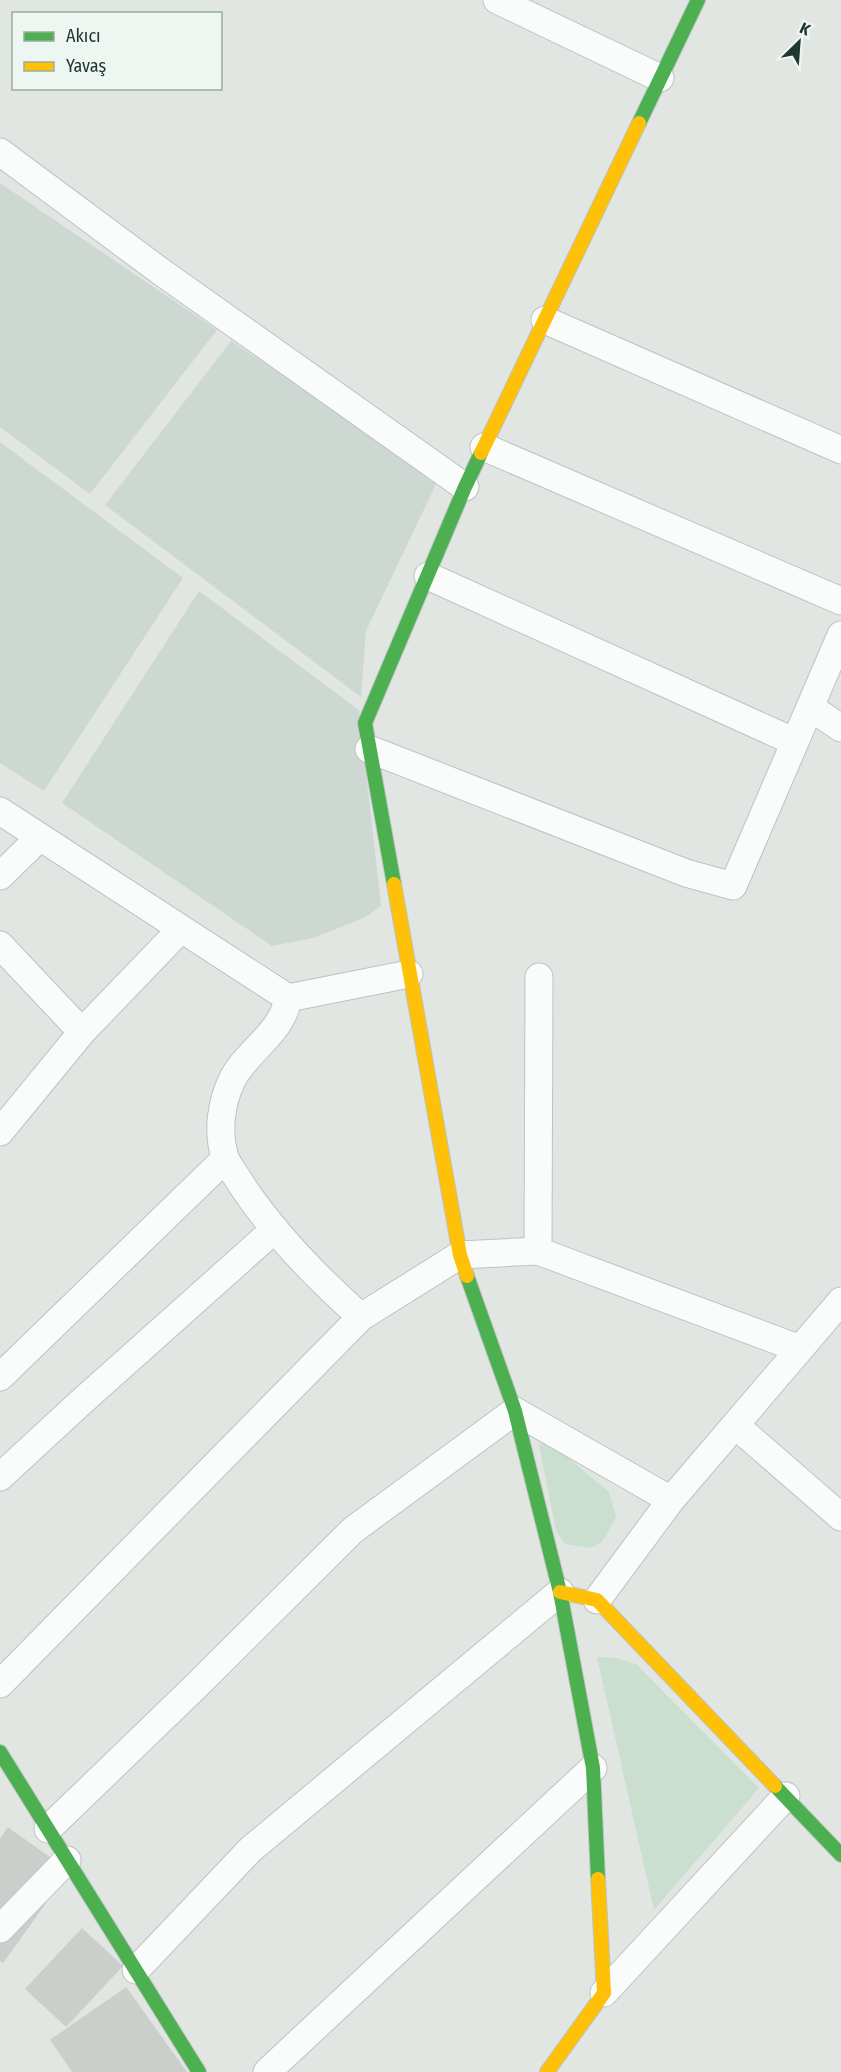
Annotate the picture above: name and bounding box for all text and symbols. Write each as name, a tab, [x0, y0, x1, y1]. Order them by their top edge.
legend	[12, 12, 222, 90]
north arrow	[769, 12, 829, 72]
text: K	[797, 18, 814, 40]
text: Akıcı	[66, 25, 101, 47]
text: Yavaş	[66, 55, 107, 77]

